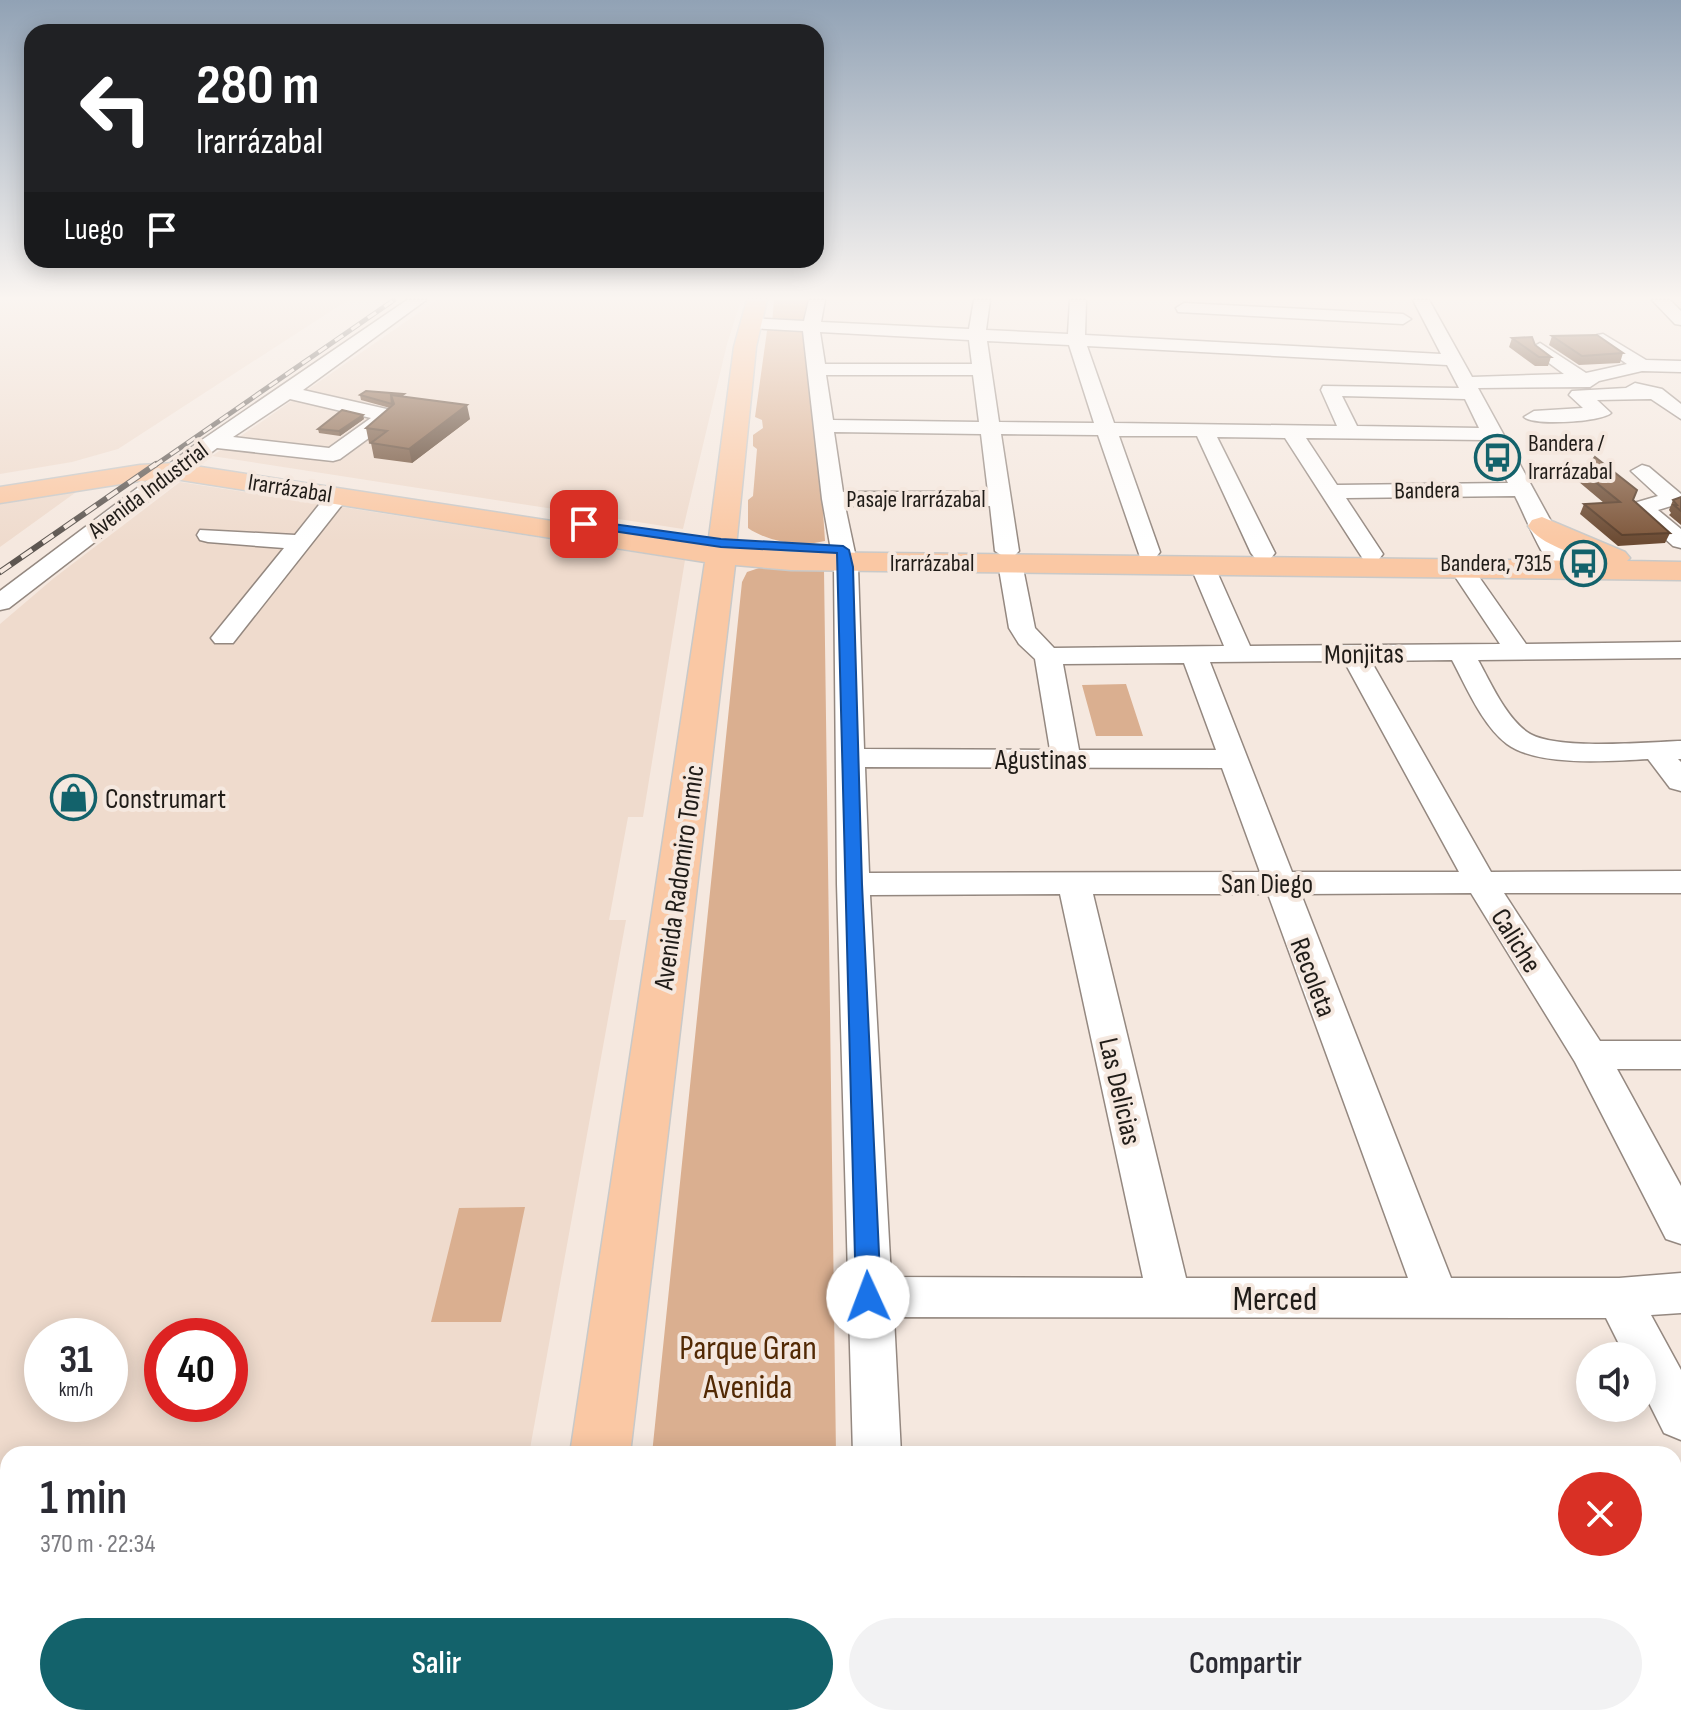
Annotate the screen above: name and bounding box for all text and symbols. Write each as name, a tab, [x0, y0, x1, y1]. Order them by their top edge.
text: 280 m	[196, 53, 319, 120]
icon: left	[64, 56, 168, 160]
text: Irarrázabal	[196, 121, 323, 164]
icon: arrive	[140, 208, 184, 252]
text: Luego	[64, 212, 124, 248]
place label: Bandera / Irarrázabal	[1528, 429, 1613, 486]
bus stop icon: Bandera / Irarrázabal	[1473, 433, 1521, 481]
street label: Avenida Industrial	[82, 436, 214, 546]
street label: Irarrázabal	[246, 468, 334, 509]
street label: Bandera	[1394, 475, 1460, 506]
street label: Pasaje Irarrázabal	[846, 485, 986, 514]
pin	[550, 490, 618, 558]
icon: arrive	[562, 502, 606, 546]
bus stop icon: Bandera, 7315	[1559, 539, 1607, 587]
street label: Irarrázabal	[890, 549, 974, 578]
place label: Bandera, 7315	[1440, 549, 1552, 578]
street label: Monjitas	[1324, 637, 1404, 672]
street label: Agustinas	[994, 744, 1087, 777]
street label: Avenida Radomiro Tomic	[647, 763, 712, 993]
shop icon: Construmart	[50, 774, 98, 822]
place label: Construmart	[105, 783, 226, 816]
street label: San Diego	[1221, 868, 1313, 901]
street label: Caliche	[1483, 903, 1548, 979]
street label: Recoleta	[1282, 933, 1343, 1022]
street label: Las Delicias	[1091, 1035, 1148, 1148]
position arrow	[826, 1255, 910, 1339]
street label: Merced	[1233, 1279, 1317, 1320]
speed limit sign: 40	[144, 1318, 248, 1422]
park label: Parque Gran Avenida	[679, 1328, 817, 1408]
text: 31	[59, 1336, 93, 1384]
map controls	[1576, 1342, 1656, 1422]
button: sound	[1576, 1342, 1656, 1422]
text: km/h	[59, 1378, 93, 1402]
text: 1 min	[40, 1470, 127, 1527]
button: close	[1558, 1472, 1642, 1556]
text: 370 m · 22:34	[40, 1529, 155, 1560]
button: Salir	[40, 1618, 833, 1710]
button: Compartir	[849, 1618, 1642, 1710]

